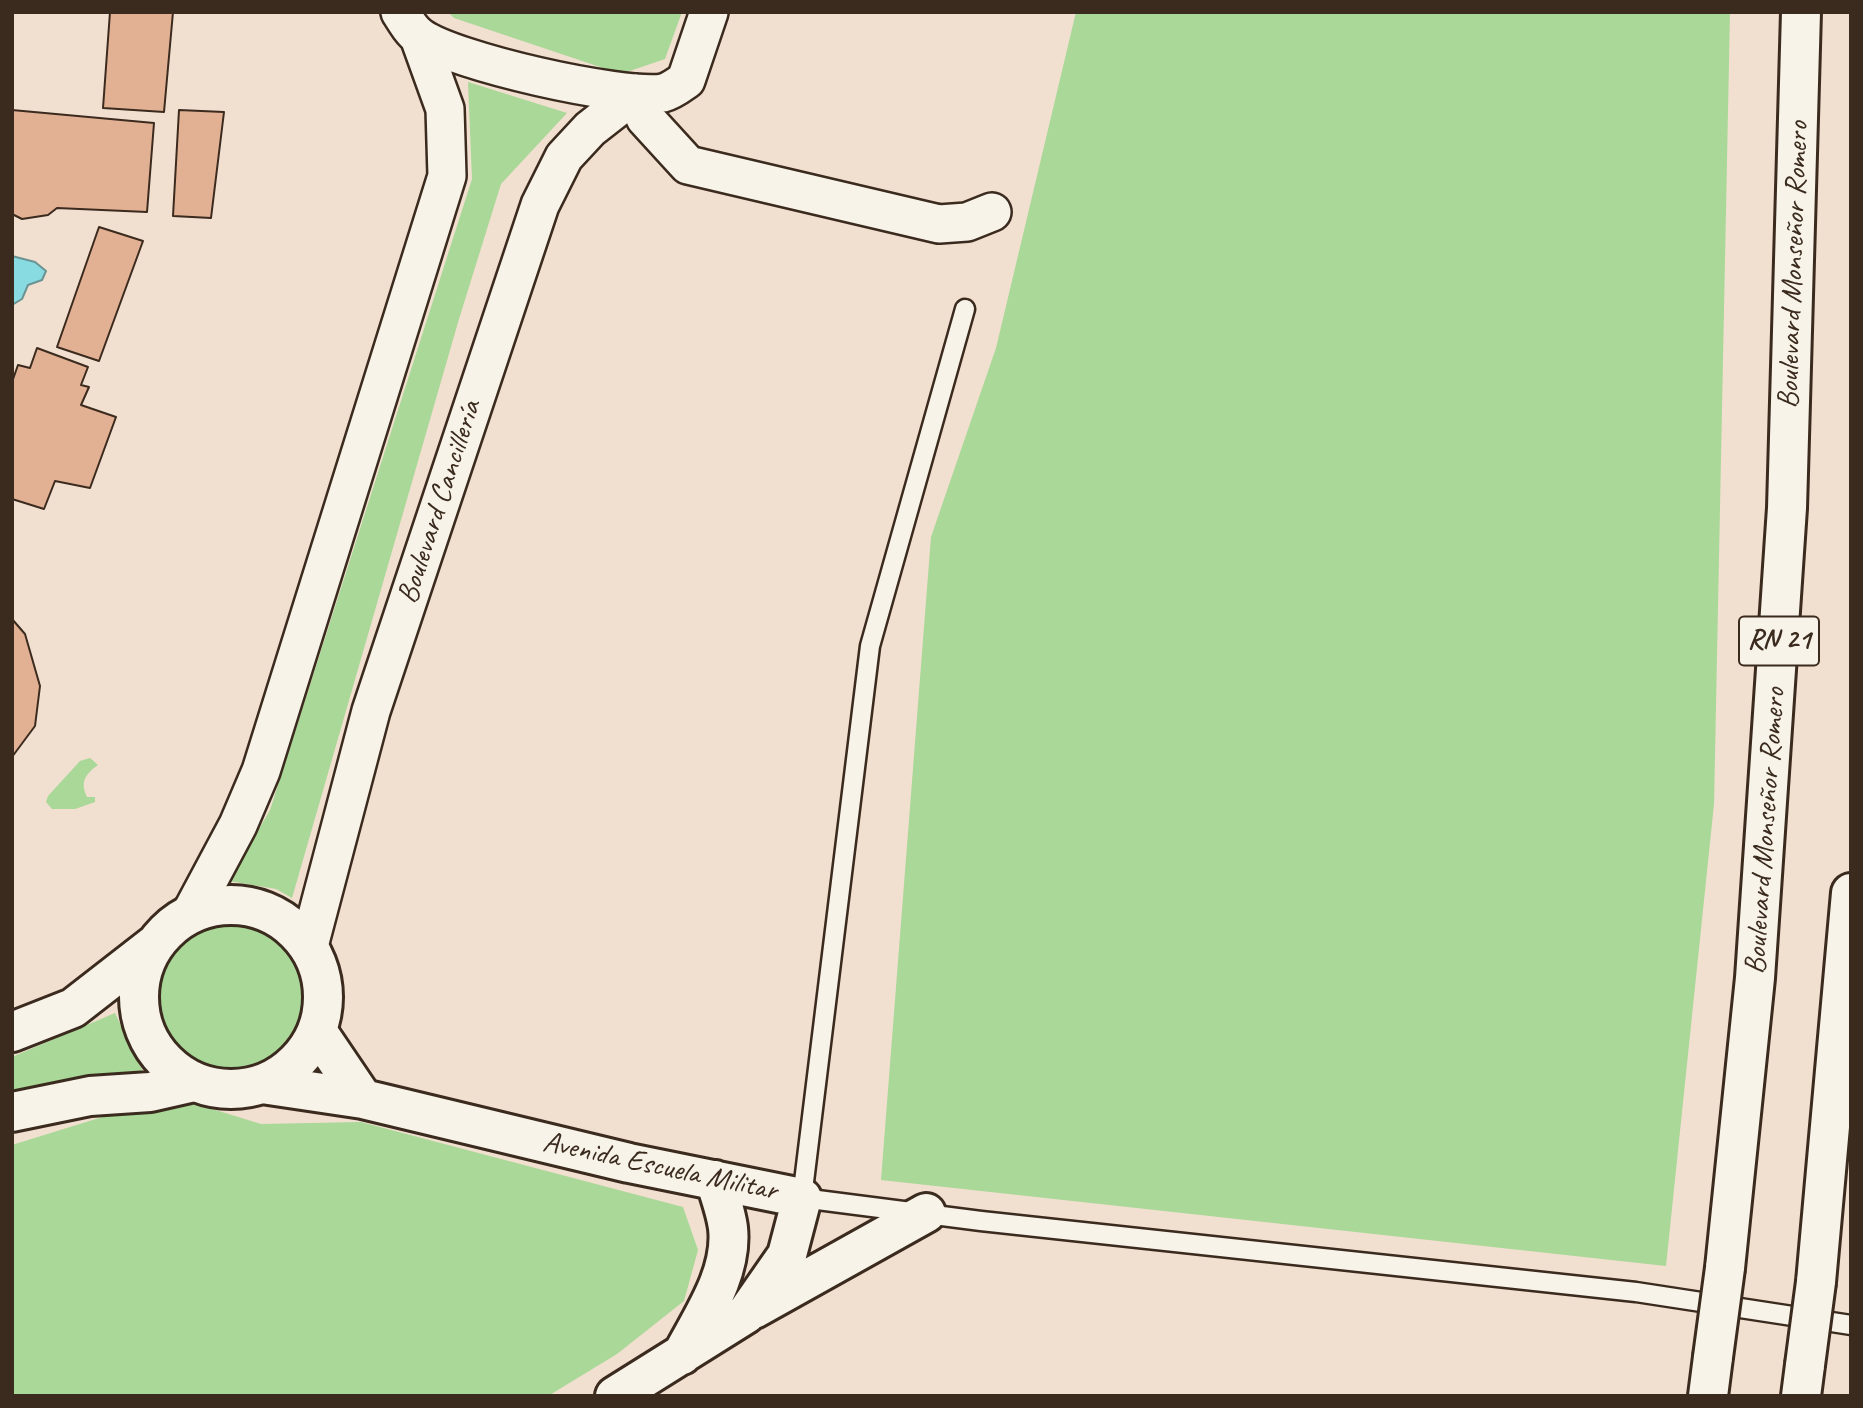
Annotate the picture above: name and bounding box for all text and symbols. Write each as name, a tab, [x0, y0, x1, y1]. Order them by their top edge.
street label: Boulevard Monseñor Romero	[1771, 121, 1817, 409]
street label: Boulevard Cancillería	[390, 396, 490, 608]
road number: RN 21	[1739, 616, 1819, 666]
street label: Boulevard Monseñor Romero	[1738, 687, 1794, 975]
street label: Avenida Escuela Militar	[540, 1125, 780, 1209]

